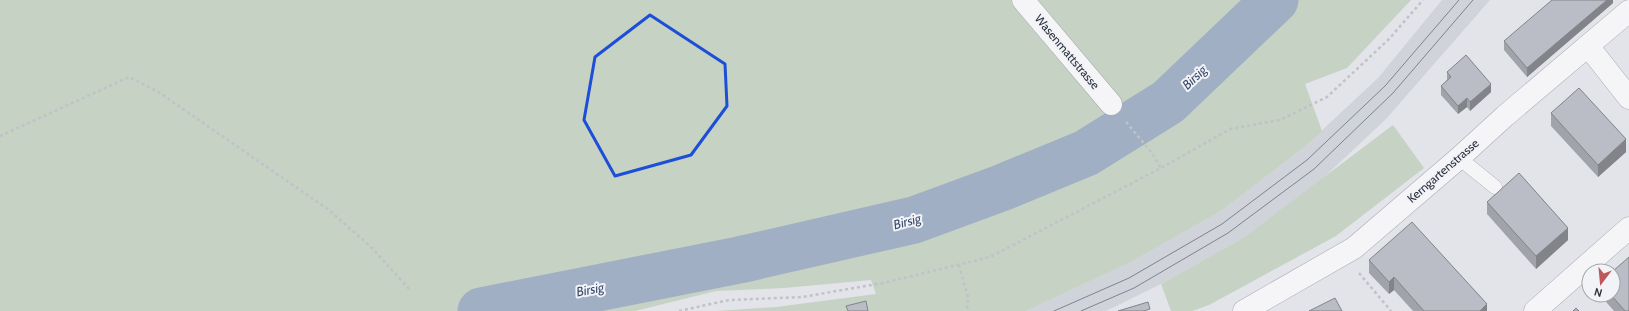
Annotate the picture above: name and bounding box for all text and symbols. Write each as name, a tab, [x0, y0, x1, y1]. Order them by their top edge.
street label: Wasenmattstrasse	[1032, 11, 1103, 92]
water label: Birsig	[1178, 61, 1210, 92]
street label: Kerngartenstrasse	[1404, 135, 1482, 206]
water label: Birsig	[891, 209, 924, 232]
north arrow	[1581, 263, 1621, 303]
water label: Birsig	[575, 278, 606, 300]
text: N	[1593, 285, 1604, 300]

